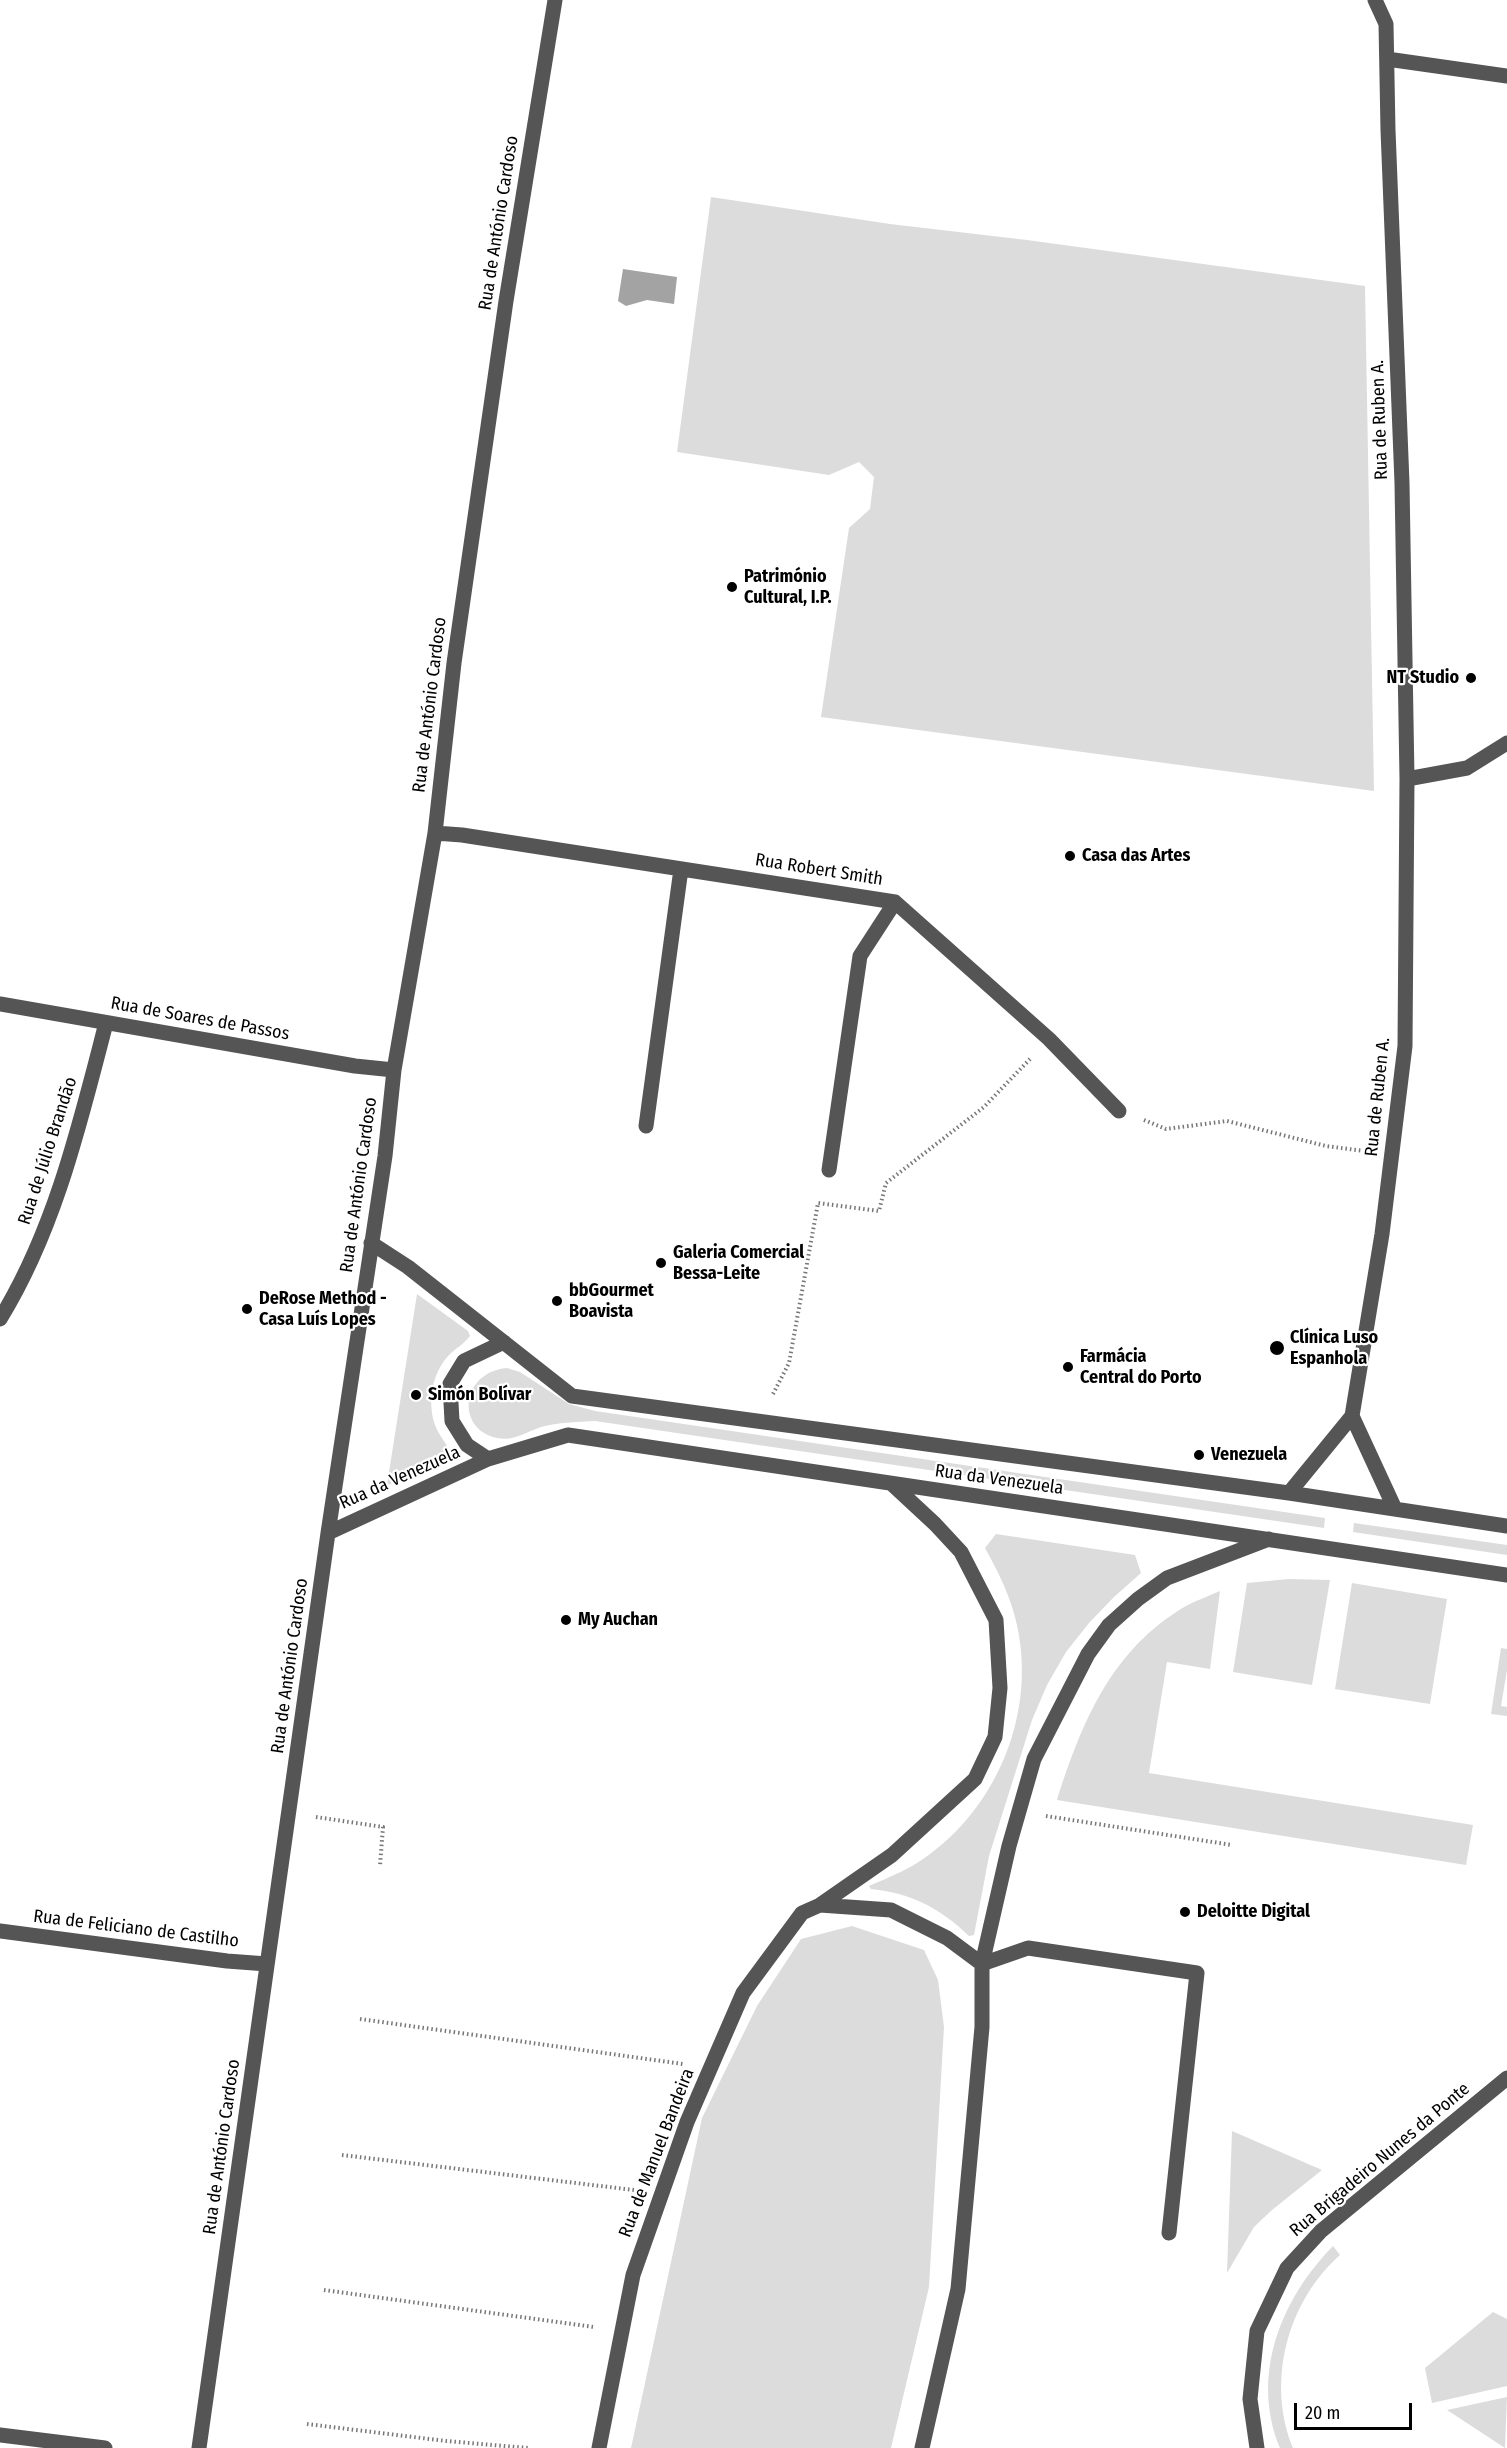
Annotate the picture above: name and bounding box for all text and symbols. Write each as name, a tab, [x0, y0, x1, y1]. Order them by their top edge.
street label: Rua de António Cardoso	[475, 134, 523, 312]
street label: Rua de Ruben A.	[1367, 360, 1393, 480]
place label: Património Cultural, I.P.	[744, 566, 831, 608]
marker: Património Cultural, I.P.	[725, 580, 739, 594]
street label: Rua de António Cardoso	[409, 616, 451, 794]
place label: NT Studio	[1387, 667, 1459, 689]
marker: NT Studio	[1464, 671, 1478, 685]
place label: Casa das Artes	[1082, 845, 1190, 867]
street label: Rua Robert Smith	[754, 849, 884, 891]
marker: Casa das Artes	[1063, 849, 1077, 863]
street label: Rua de Soares de Passos	[109, 993, 291, 1045]
street label: Rua de Ruben A.	[1361, 1036, 1395, 1158]
street label: Rua de Júlio Brandão	[14, 1074, 82, 1228]
street label: Rua de António Cardoso	[336, 1096, 382, 1274]
place label: Galeria Comercial Bessa-Leite	[673, 1242, 804, 1284]
marker: Galeria Comercial Bessa-Leite	[654, 1256, 668, 1270]
place label: bbGourmet Boavista	[569, 1280, 654, 1322]
place label: DeRose Method - Casa Luís Lopes	[259, 1288, 387, 1330]
marker: bbGourmet Boavista	[550, 1294, 564, 1308]
marker: DeRose Method - Casa Luís Lopes	[240, 1302, 254, 1316]
place label: Clínica Luso Espanhola	[1290, 1327, 1378, 1370]
marker: Clínica Luso Espanhola	[1268, 1339, 1286, 1357]
place label: Farmácia Central do Porto	[1080, 1346, 1202, 1388]
marker: Farmácia Central do Porto	[1061, 1360, 1075, 1374]
place label: Simón Bolívar	[428, 1384, 531, 1406]
marker: Simón Bolívar	[409, 1388, 423, 1402]
street label: Rua da Venezuela	[336, 1442, 464, 1514]
place label: Venezuela	[1211, 1444, 1287, 1466]
marker: Venezuela	[1192, 1448, 1206, 1462]
street label: Rua da Venezuela	[933, 1460, 1065, 1500]
street label: Rua de António Cardoso	[267, 1577, 313, 1755]
place label: My Auchan	[578, 1609, 658, 1631]
marker: My Auchan	[559, 1613, 573, 1627]
place label: Deloitte Digital	[1197, 1901, 1310, 1923]
marker: Deloitte Digital	[1178, 1905, 1192, 1919]
street label: Rua de Feliciano de Castilho	[32, 1906, 240, 1952]
street label: Rua de António Cardoso	[199, 2058, 245, 2236]
street label: Rua de Manuel Bandeira	[615, 2065, 699, 2241]
street label: Rua Brigadeiro Nunes da Ponte	[1286, 2078, 1474, 2242]
scale bar	[1297, 2391, 1416, 2429]
text: 20 m	[1305, 2402, 1340, 2424]

